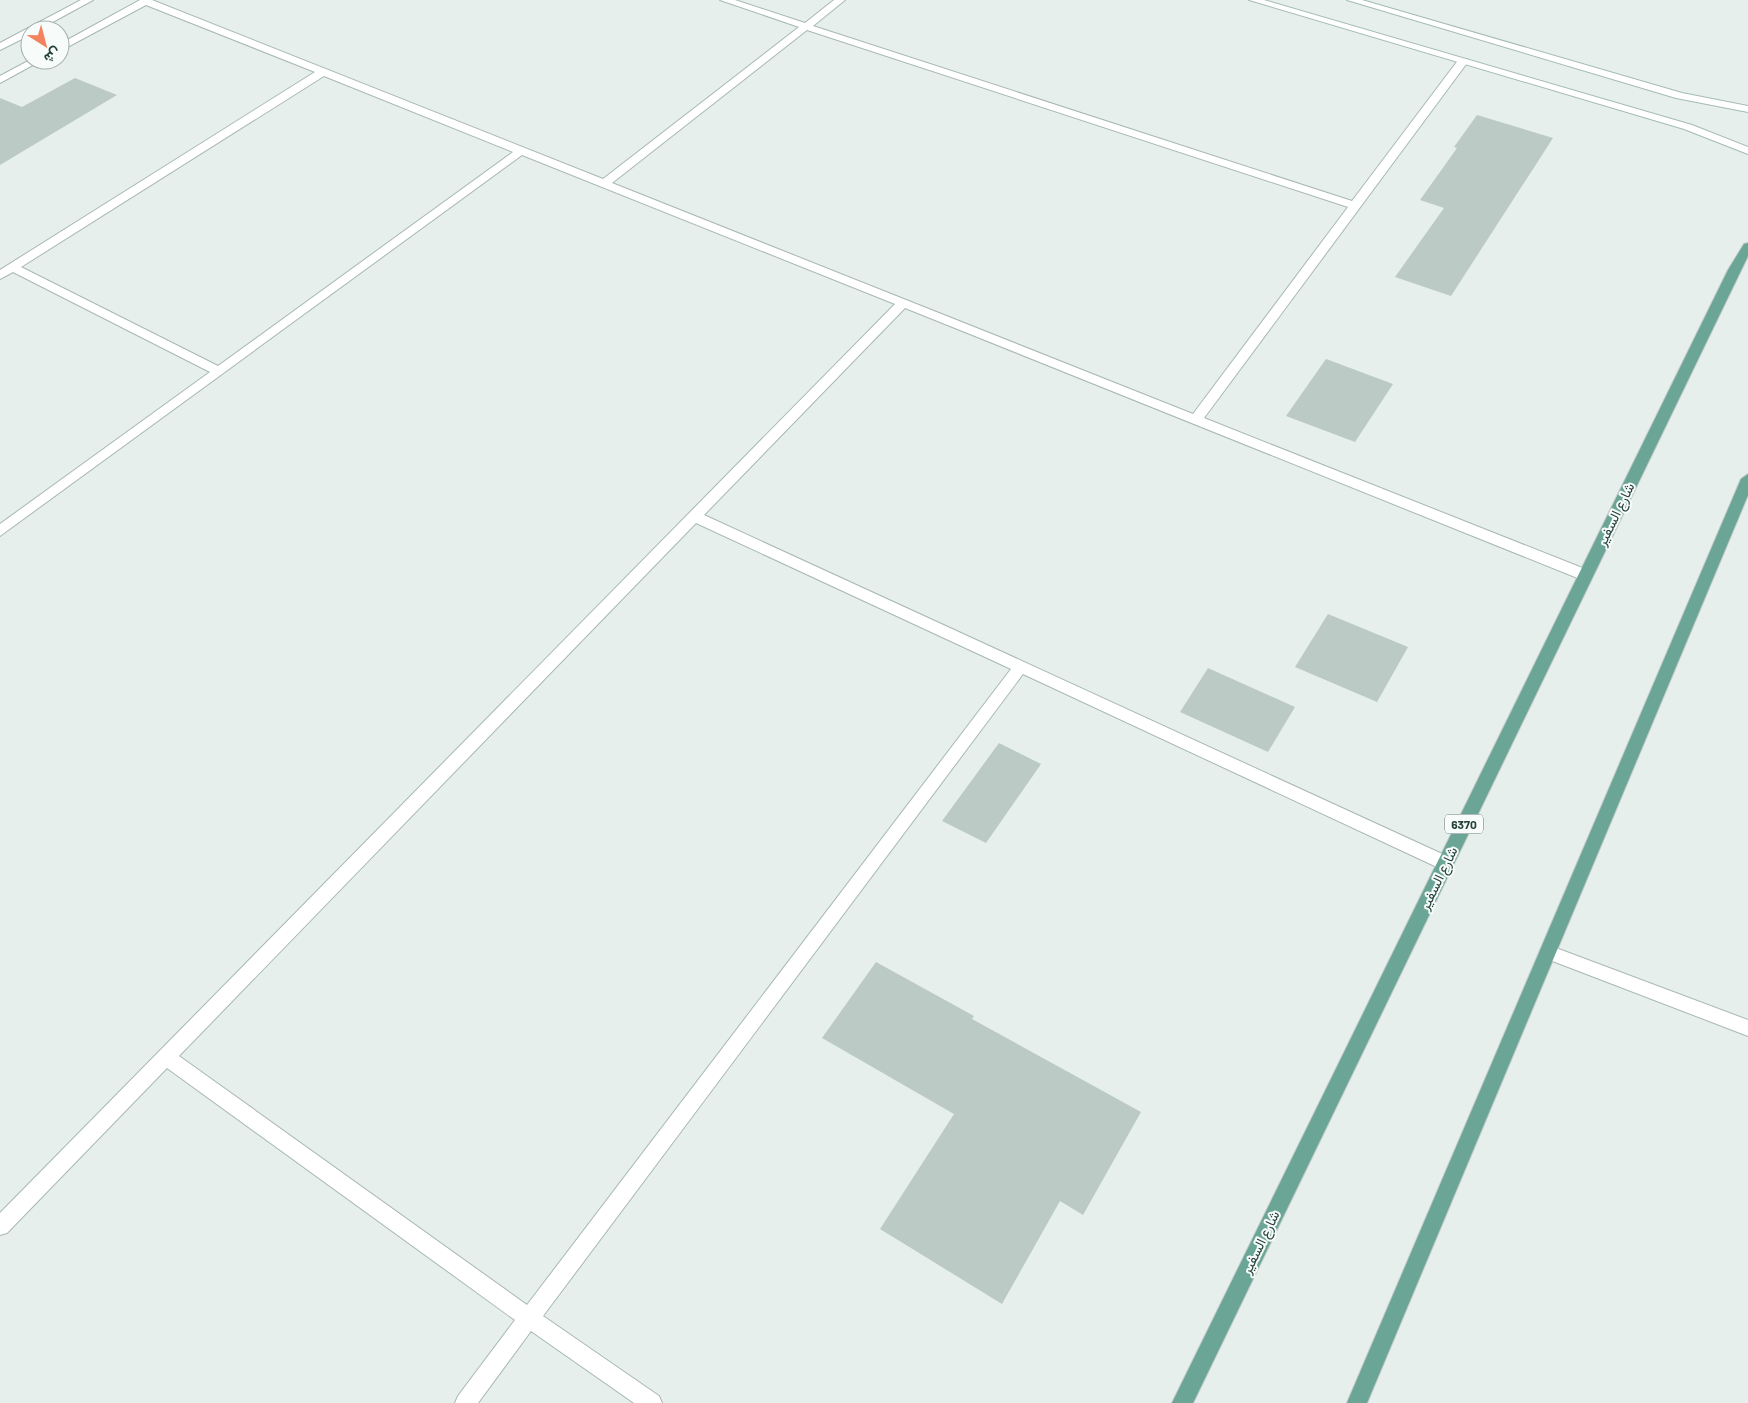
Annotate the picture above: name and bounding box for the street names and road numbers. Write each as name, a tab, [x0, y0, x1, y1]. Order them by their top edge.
street label: شارع السفير	[1592, 480, 1640, 550]
road number: 6370	[1445, 814, 1483, 834]
street label: شارع السفير	[1415, 844, 1463, 914]
street label: شارع السفير	[1237, 1208, 1285, 1278]

